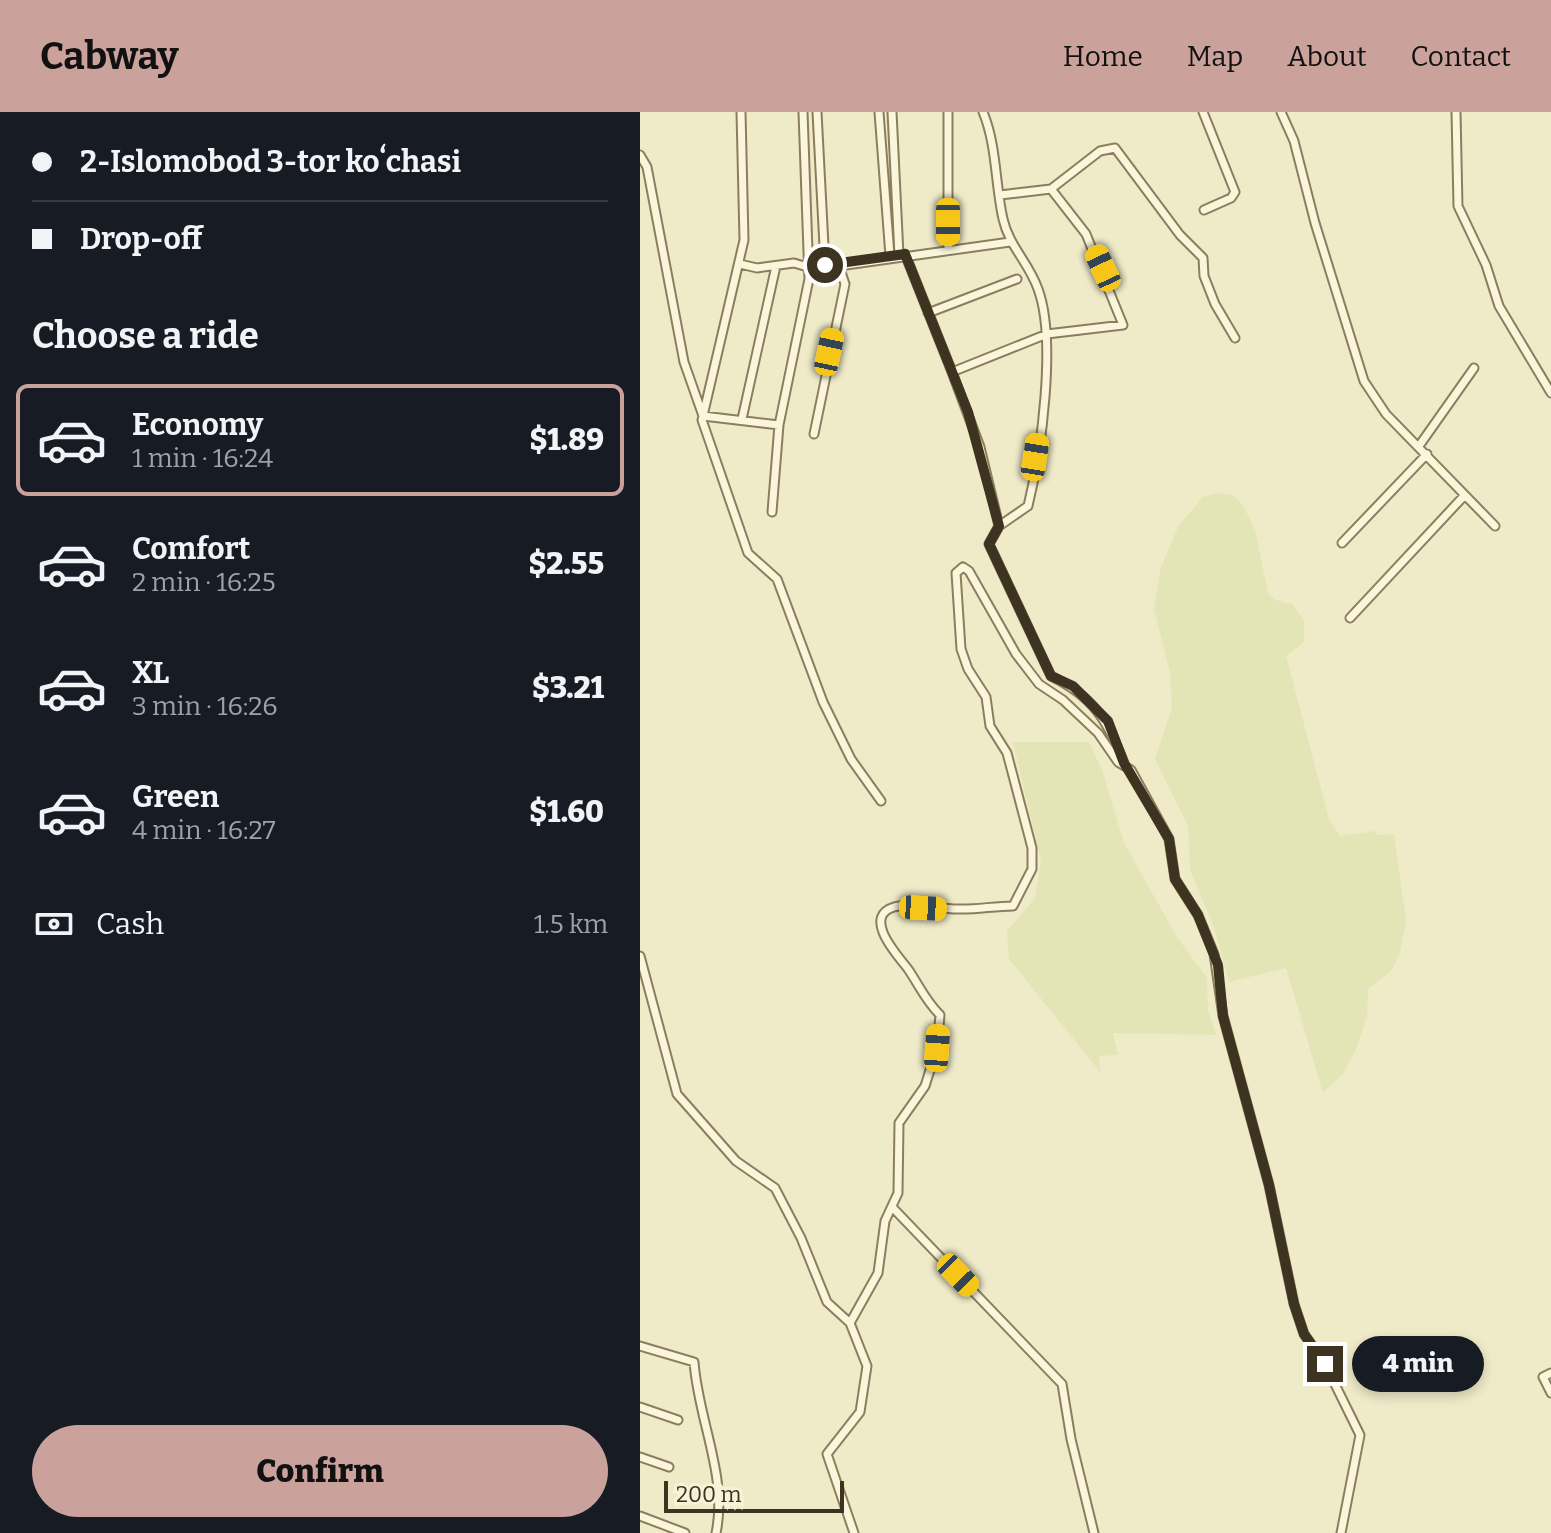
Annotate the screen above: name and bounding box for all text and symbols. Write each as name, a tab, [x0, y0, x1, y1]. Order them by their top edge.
text: Cabway	[40, 33, 179, 79]
text: Home	[1063, 40, 1143, 73]
text: Map	[1187, 40, 1243, 73]
text: About	[1287, 40, 1367, 73]
text: Contact	[1411, 40, 1511, 73]
text: 2-Islomobod 3-tor koʻchasi	[80, 144, 461, 180]
car	[936, 198, 960, 246]
text: Drop-off	[80, 221, 202, 257]
car	[1082, 241, 1124, 295]
route start	[807, 247, 843, 283]
text: Choose a ride	[32, 314, 259, 358]
car	[812, 326, 846, 378]
icon: car	[36, 404, 108, 476]
text: Economy	[132, 407, 263, 443]
text: $1.89	[529, 422, 604, 458]
car	[1019, 431, 1051, 483]
text: 1 min · 16:24	[132, 443, 273, 474]
icon: car	[36, 528, 108, 600]
text: Comfort	[132, 531, 250, 567]
text: $2.55	[528, 546, 604, 582]
text: 2 min · 16:25	[132, 567, 276, 598]
icon: car	[36, 652, 108, 724]
text: XL	[132, 655, 169, 691]
text: $3.21	[532, 670, 604, 706]
text: 3 min · 16:26	[132, 691, 278, 722]
icon: car	[36, 776, 108, 848]
text: Green	[132, 779, 219, 815]
text: $1.60	[529, 794, 604, 830]
text: 4 min · 16:27	[132, 815, 276, 846]
car	[898, 895, 948, 921]
icon: cash	[32, 902, 76, 946]
text: Cash	[96, 906, 164, 942]
text: 1.5 km	[534, 909, 608, 940]
car	[923, 1023, 951, 1073]
car	[933, 1249, 983, 1301]
callout: 4 min	[1353, 1336, 1485, 1392]
route end	[1307, 1346, 1343, 1382]
text: 4 min	[1383, 1348, 1453, 1379]
button: Confirm	[32, 1425, 608, 1517]
scale bar	[664, 1477, 844, 1513]
text: 200 m	[676, 1481, 742, 1508]

